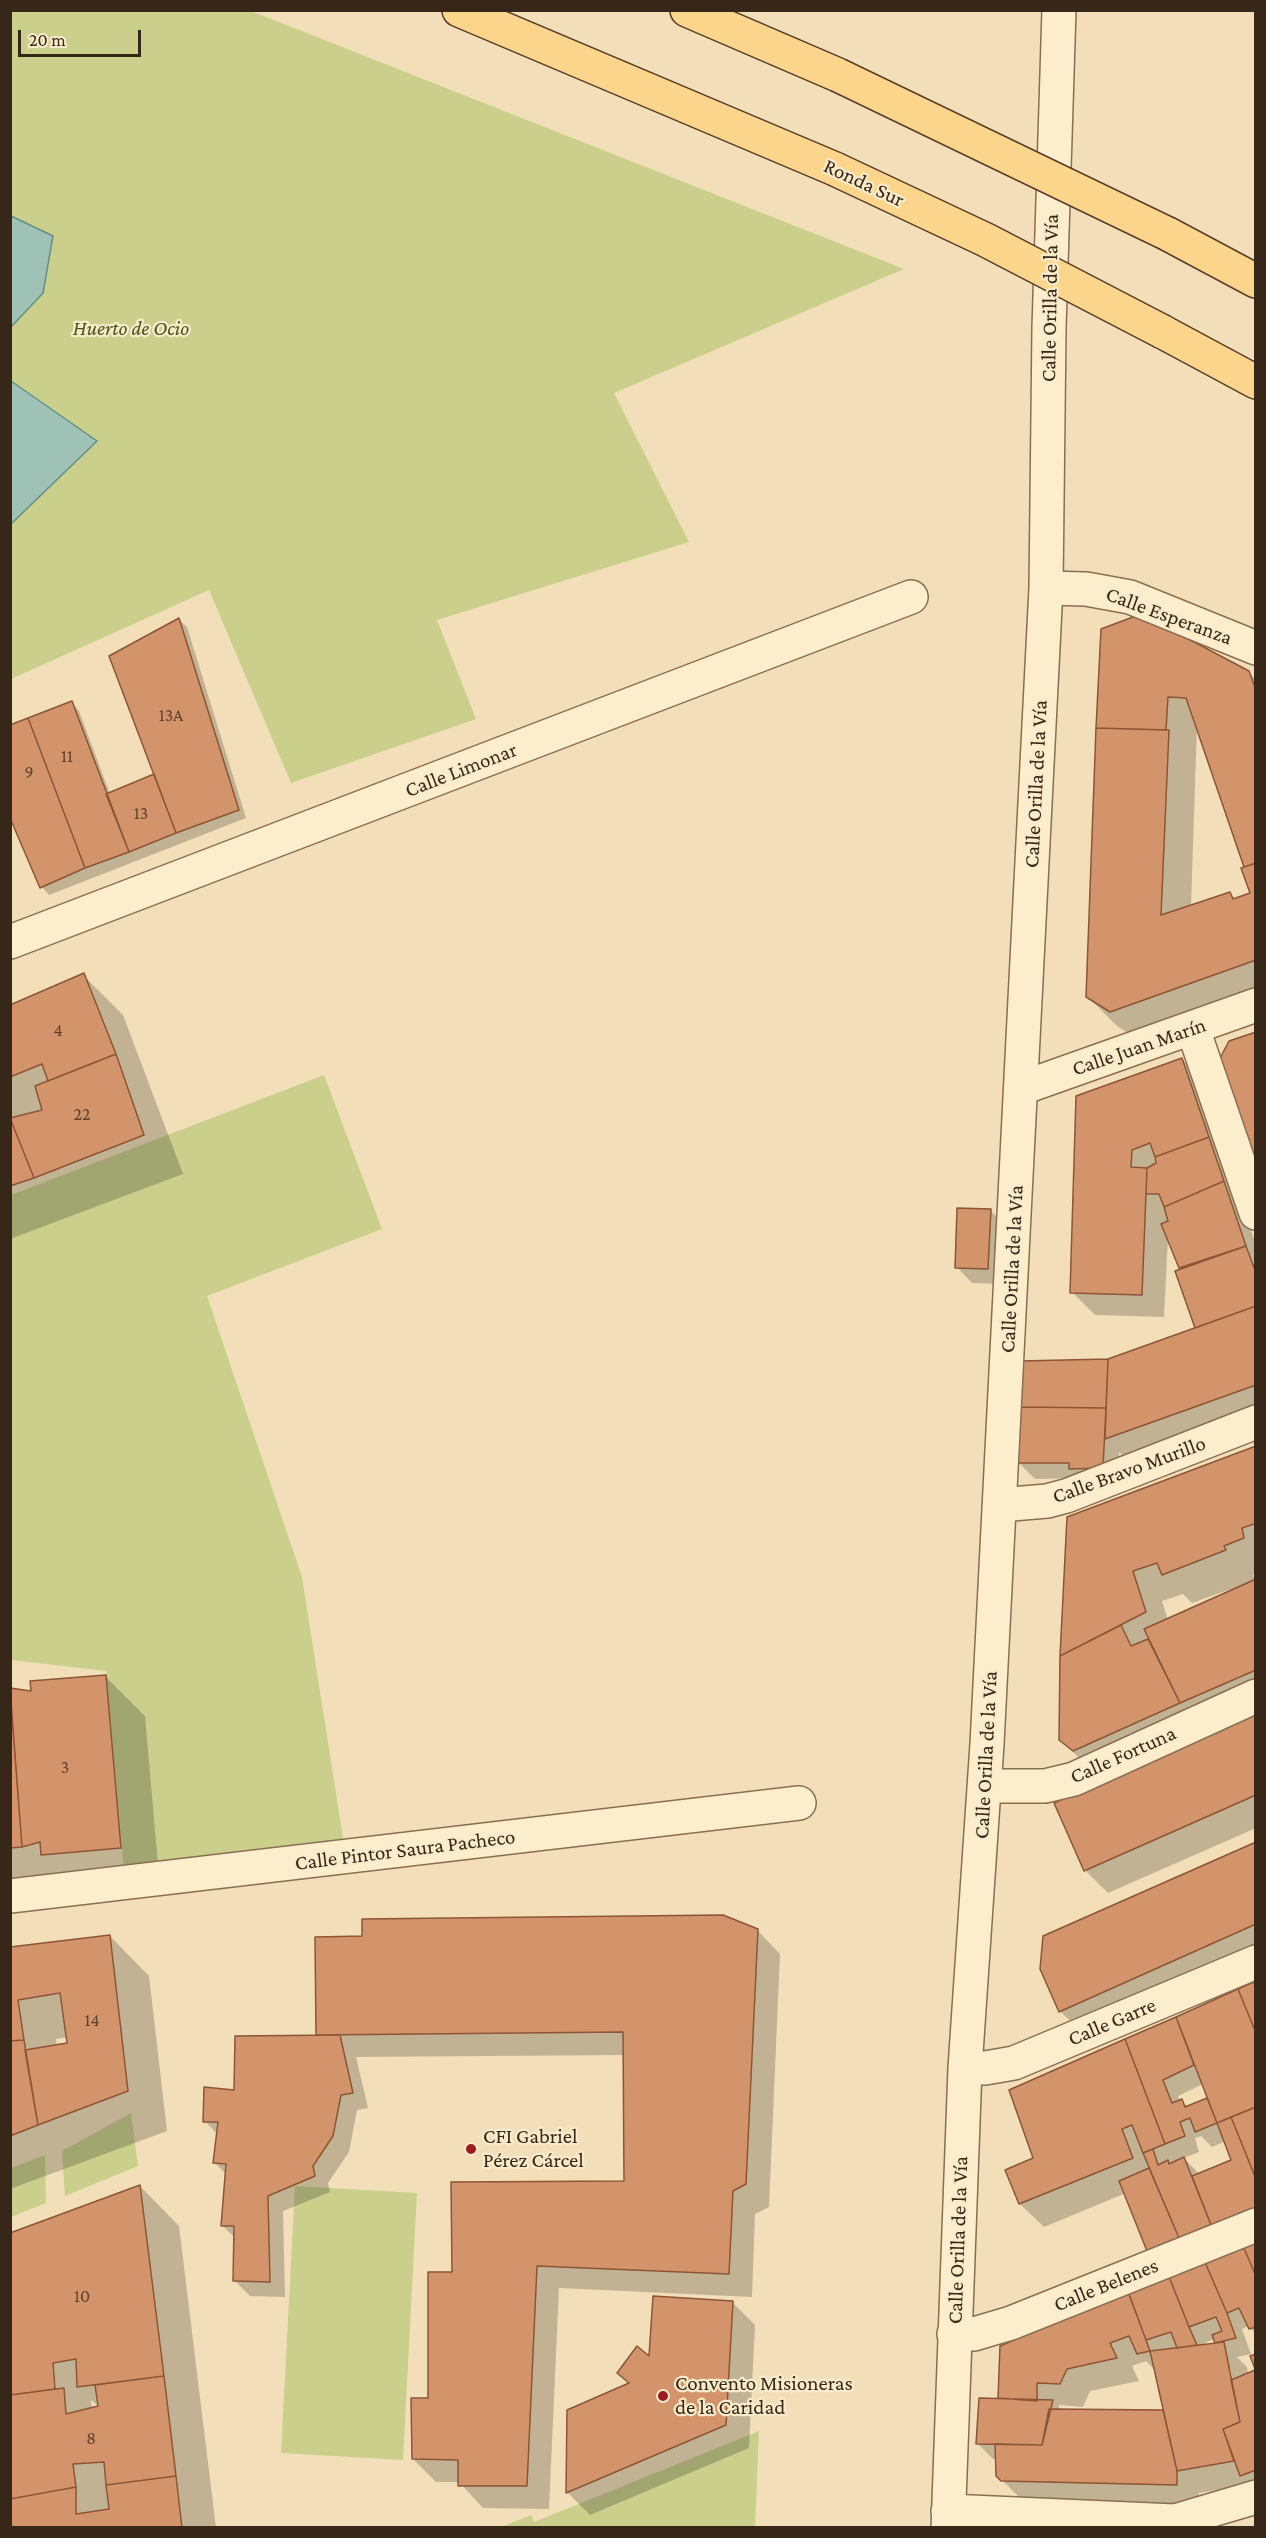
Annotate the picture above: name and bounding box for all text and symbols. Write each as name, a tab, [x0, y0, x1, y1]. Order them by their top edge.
scale bar	[21, 18, 144, 56]
text: 20 m	[29, 30, 66, 50]
street label: Ronda Sur	[820, 153, 908, 213]
street label: Calle Orilla de la Vía	[1036, 214, 1064, 382]
park label: Huerto de Ocio	[73, 316, 189, 342]
street label: Calle Esperanza	[1102, 581, 1236, 651]
street label: Calle Orilla de la Vía	[1019, 699, 1053, 869]
house number: 13A	[159, 704, 183, 726]
street label: Calle Limonar	[401, 737, 521, 803]
house number: 11	[61, 745, 73, 767]
house number: 9	[24, 761, 34, 783]
house number: 13	[134, 802, 148, 824]
street label: Calle Juan Marín	[1069, 1012, 1209, 1082]
house number: 4	[53, 1019, 63, 1041]
house number: 22	[73, 1103, 91, 1125]
street label: Calle Orilla de la Vía	[995, 1184, 1029, 1354]
street label: Calle Bravo Murillo	[1049, 1431, 1209, 1509]
street label: Calle Orilla de la Vía	[969, 1670, 1003, 1840]
street label: Calle Fortuna	[1066, 1720, 1180, 1790]
house number: 3	[61, 1756, 69, 1778]
street label: Calle Pintor Saura Pacheco	[293, 1824, 517, 1876]
street label: Calle Garre	[1064, 1992, 1160, 2052]
house number: 14	[84, 2009, 100, 2031]
place label: CFI Gabriel Pérez Cárcel	[483, 2124, 584, 2174]
marker: CFI Gabriel Pérez Cárcel	[464, 2142, 478, 2156]
street label: Calle Orilla de la Vía	[942, 2156, 974, 2324]
street label: Calle Belenes	[1050, 2253, 1162, 2317]
house number: 10	[74, 2285, 90, 2307]
place label: Convento Misioneras de la Caridad	[675, 2371, 853, 2421]
marker: Convento Misioneras de la Caridad	[656, 2389, 670, 2403]
house number: 8	[86, 2427, 96, 2449]

